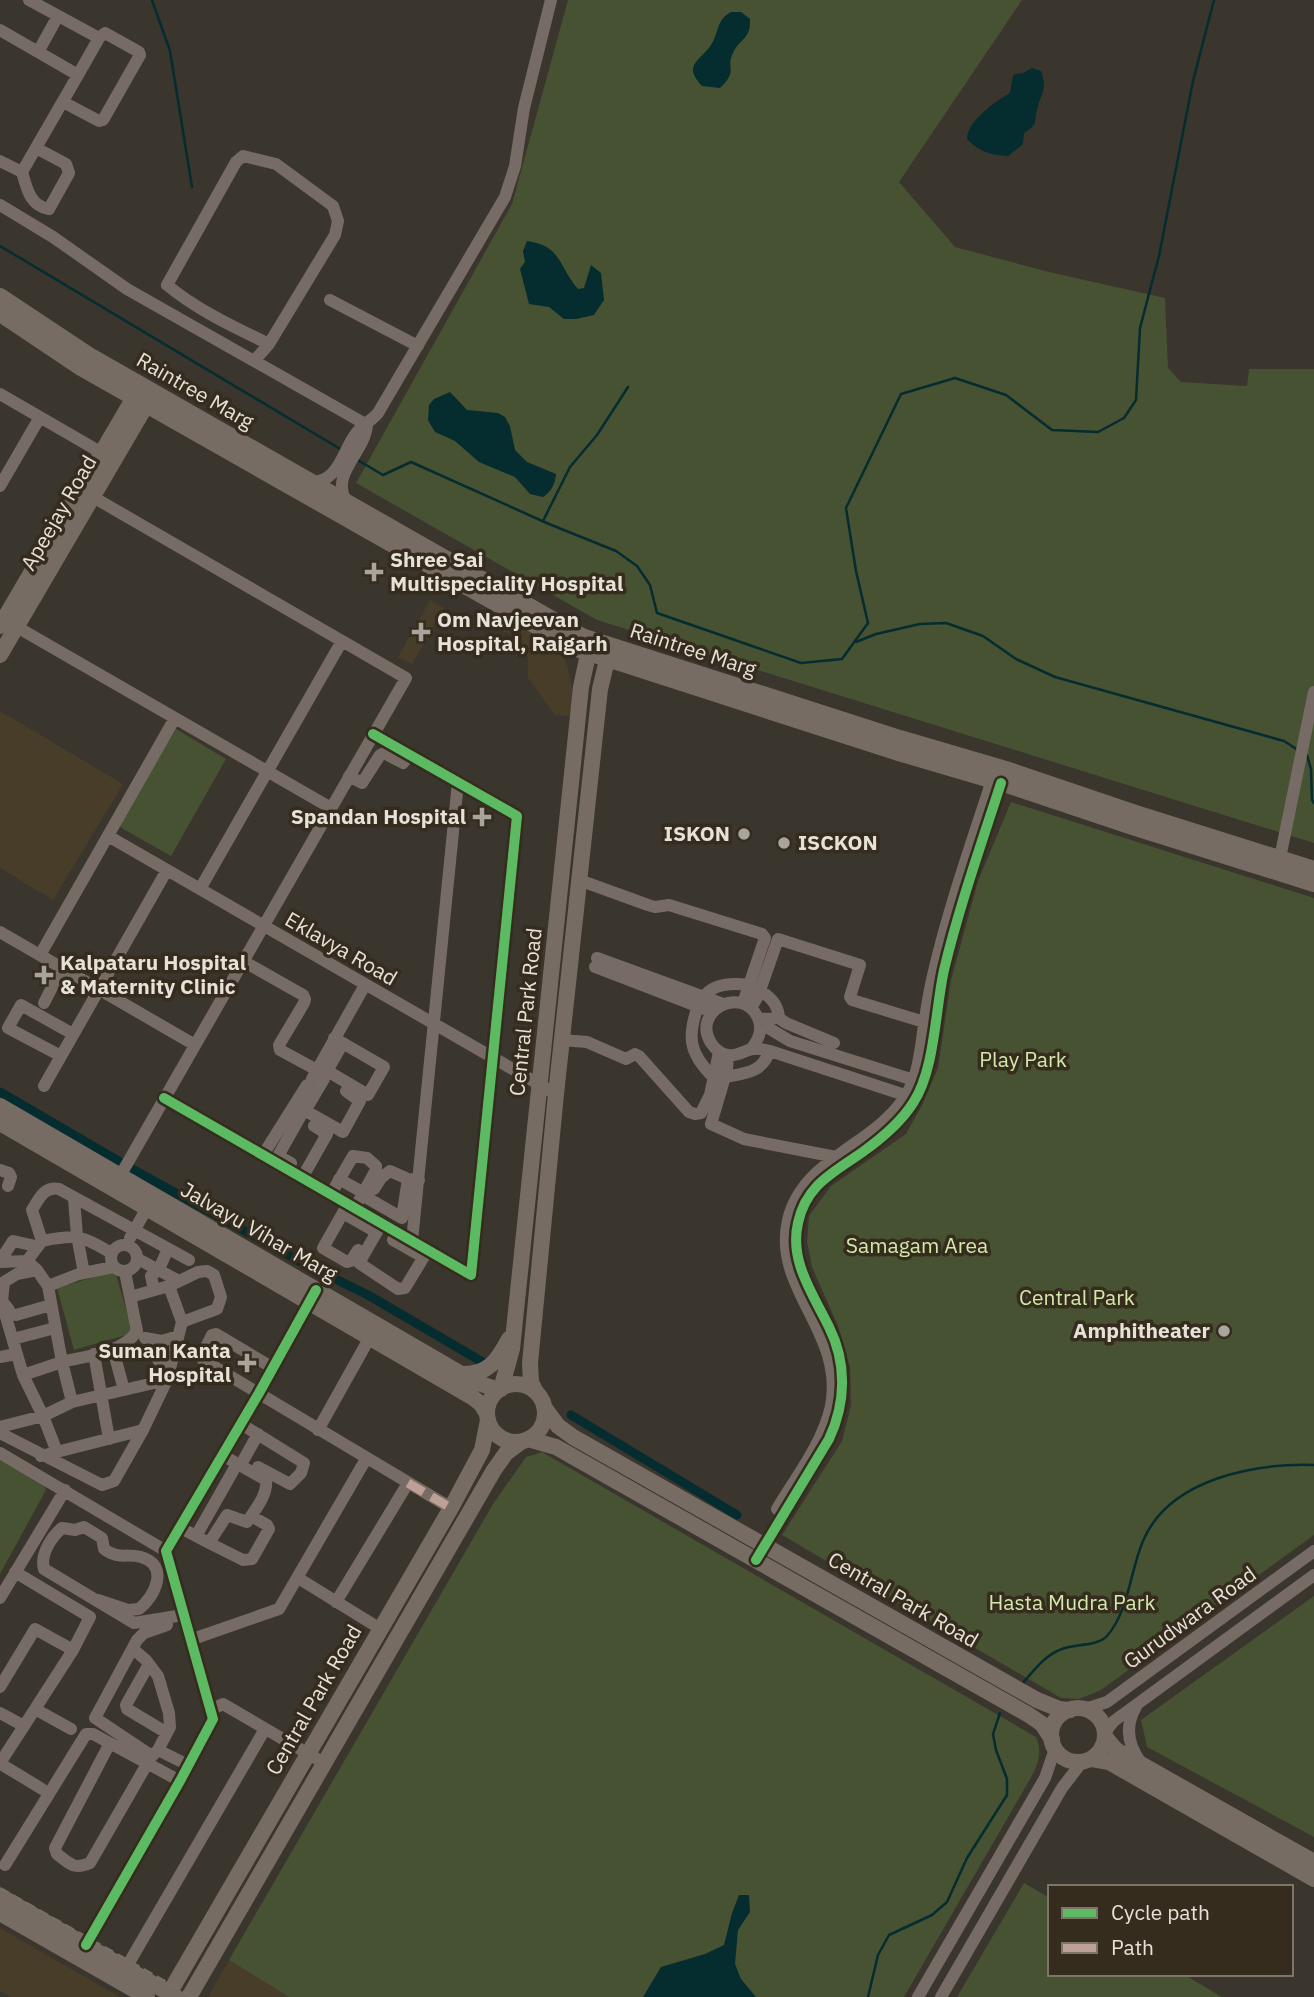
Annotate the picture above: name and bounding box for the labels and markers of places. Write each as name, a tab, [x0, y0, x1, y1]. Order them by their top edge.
place label: Shree Sai Multispeciality Hospital	[390, 545, 623, 597]
marker: Shree Sai Multispeciality Hospital	[364, 562, 384, 582]
place label: Om Navjeevan Hospital, Raigarh	[437, 605, 608, 657]
marker: Om Navjeevan Hospital, Raigarh	[411, 622, 431, 642]
place label: Spandan Hospital	[291, 802, 466, 830]
marker: Spandan Hospital	[472, 807, 492, 827]
place label: ISKON	[664, 819, 730, 847]
marker: ISKON	[736, 826, 752, 842]
place label: ISCKON	[798, 828, 878, 856]
marker: ISCKON	[776, 835, 792, 851]
place label: Kalpataru Hospital & Maternity Clinic	[60, 948, 246, 1000]
marker: Kalpataru Hospital & Maternity Clinic	[34, 965, 54, 985]
place label: Amphitheater	[1073, 1316, 1211, 1344]
marker: Amphitheater	[1216, 1323, 1232, 1339]
place label: Suman Kanta Hospital	[98, 1336, 231, 1388]
marker: Suman Kanta Hospital	[237, 1353, 257, 1373]

